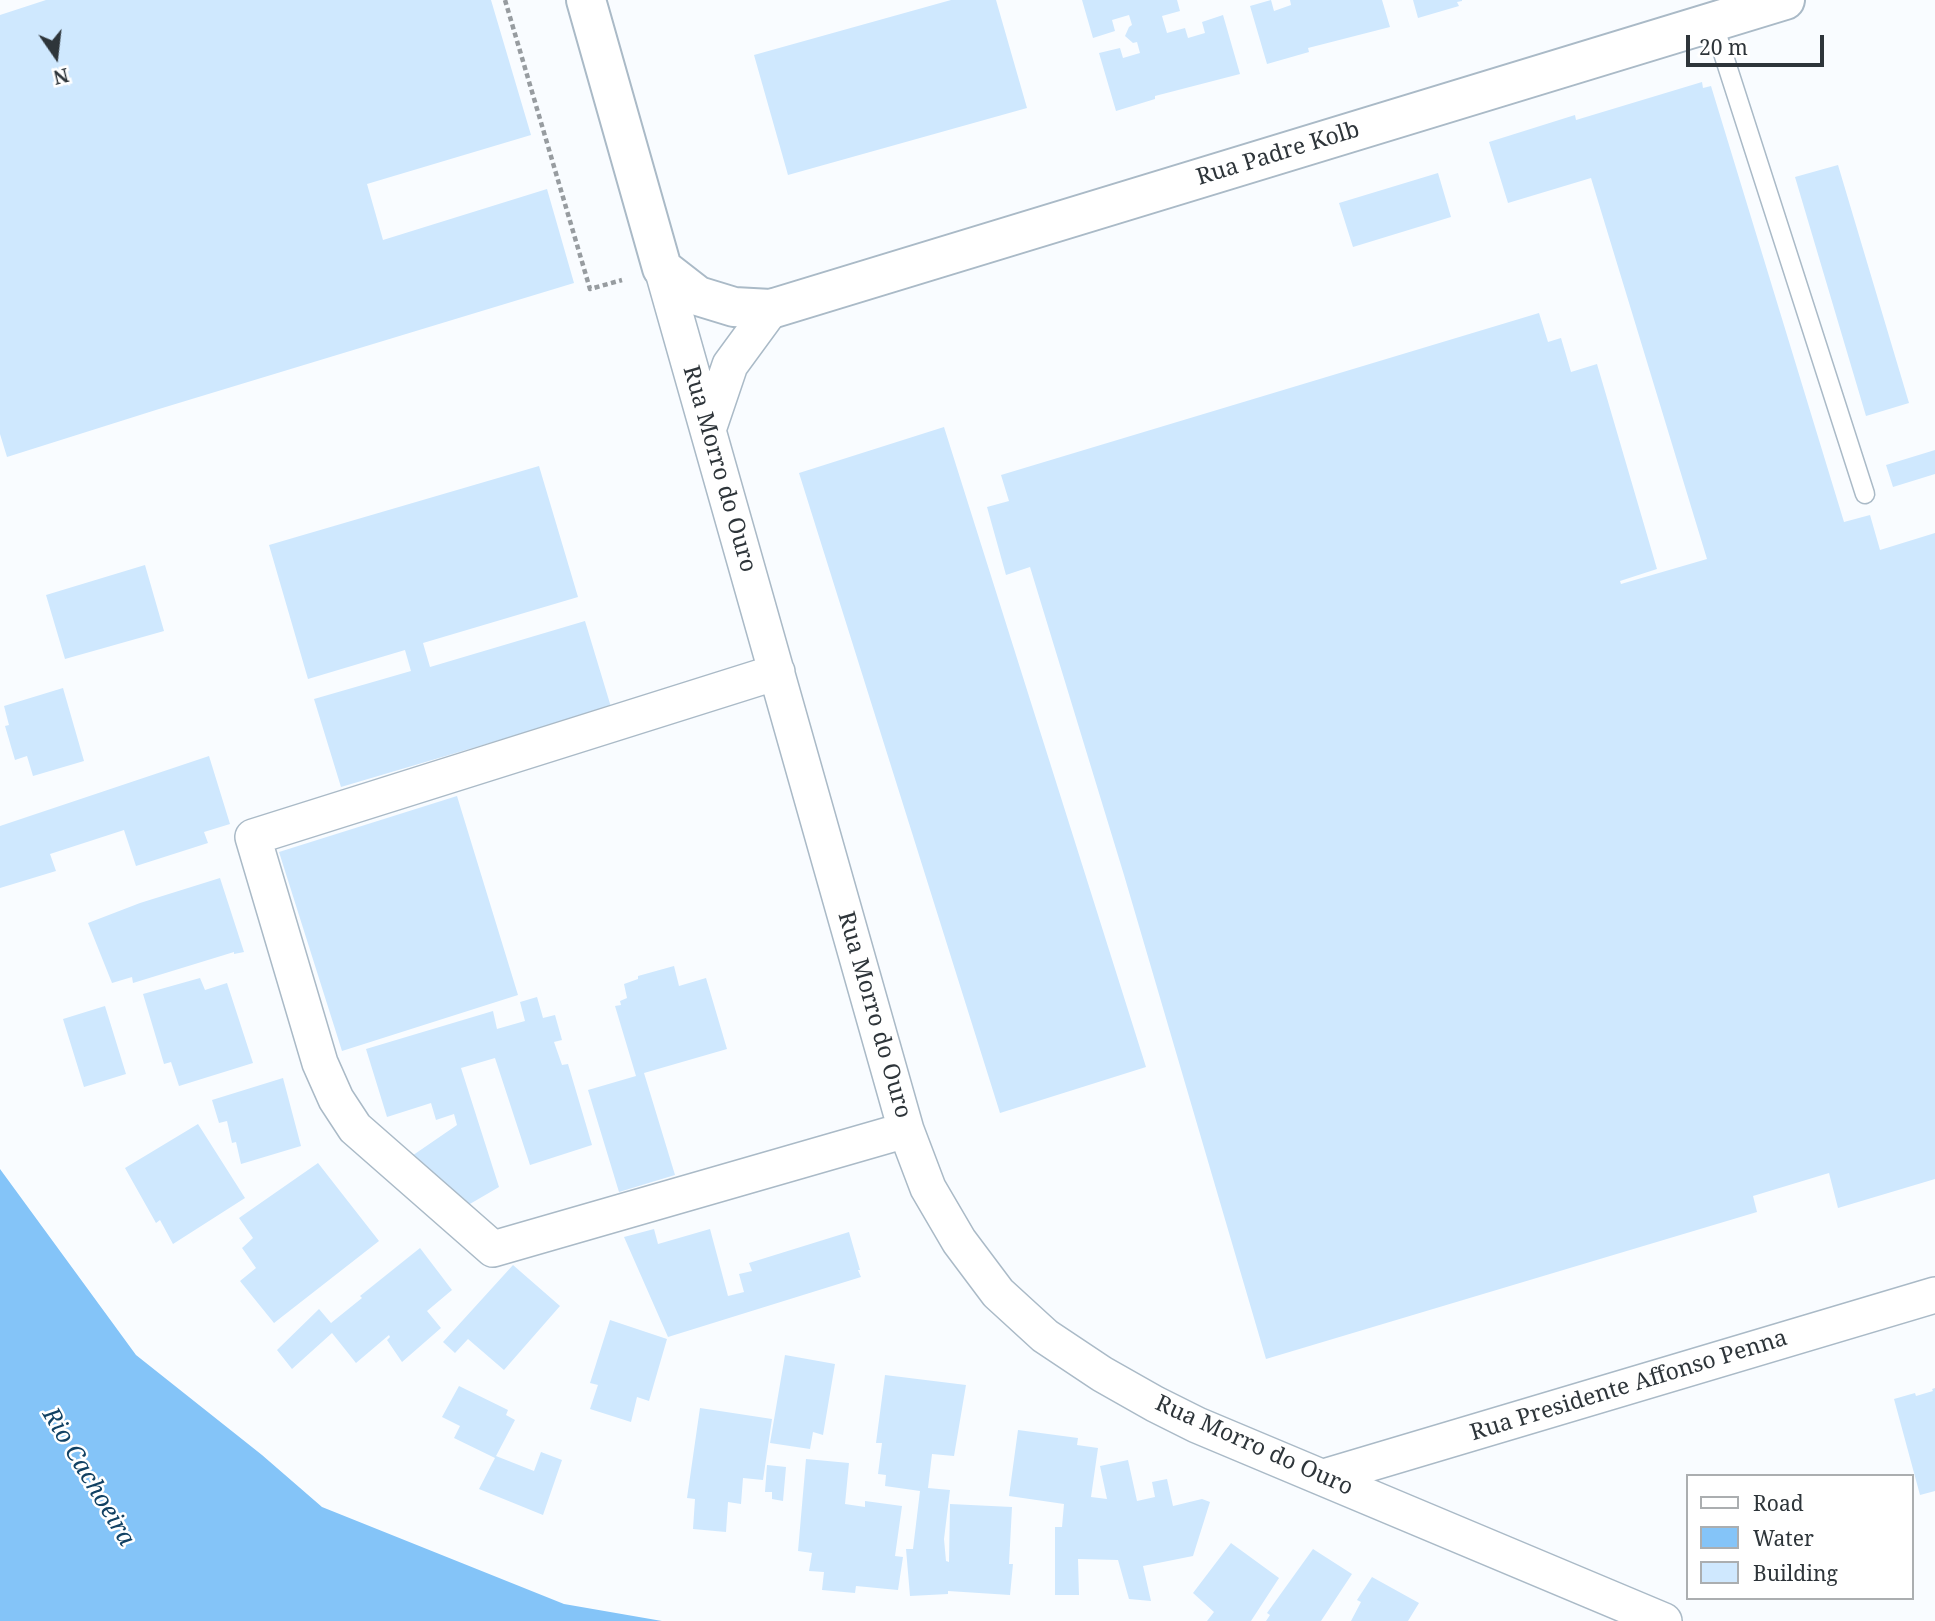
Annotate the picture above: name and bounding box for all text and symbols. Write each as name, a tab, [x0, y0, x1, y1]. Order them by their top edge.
north arrow	[21, 21, 91, 91]
scale bar	[1690, 21, 1828, 65]
text: 20 m	[1699, 33, 1748, 61]
text: N	[51, 62, 72, 91]
street label: Rua Padre Kolb	[1193, 116, 1363, 192]
street label: Rua Morro do Ouro	[676, 363, 762, 575]
street label: Rua Morro do Ouro	[831, 909, 917, 1121]
street label: Rua Presidente Affonso Penna	[1467, 1325, 1791, 1447]
street label: Rua Morro do Ouro	[1151, 1390, 1357, 1502]
water label: Rio Cachoeira	[36, 1403, 140, 1551]
legend	[1686, 1474, 1914, 1600]
text: Road	[1753, 1489, 1804, 1517]
text: Water	[1753, 1524, 1814, 1552]
text: Building	[1753, 1559, 1838, 1587]

